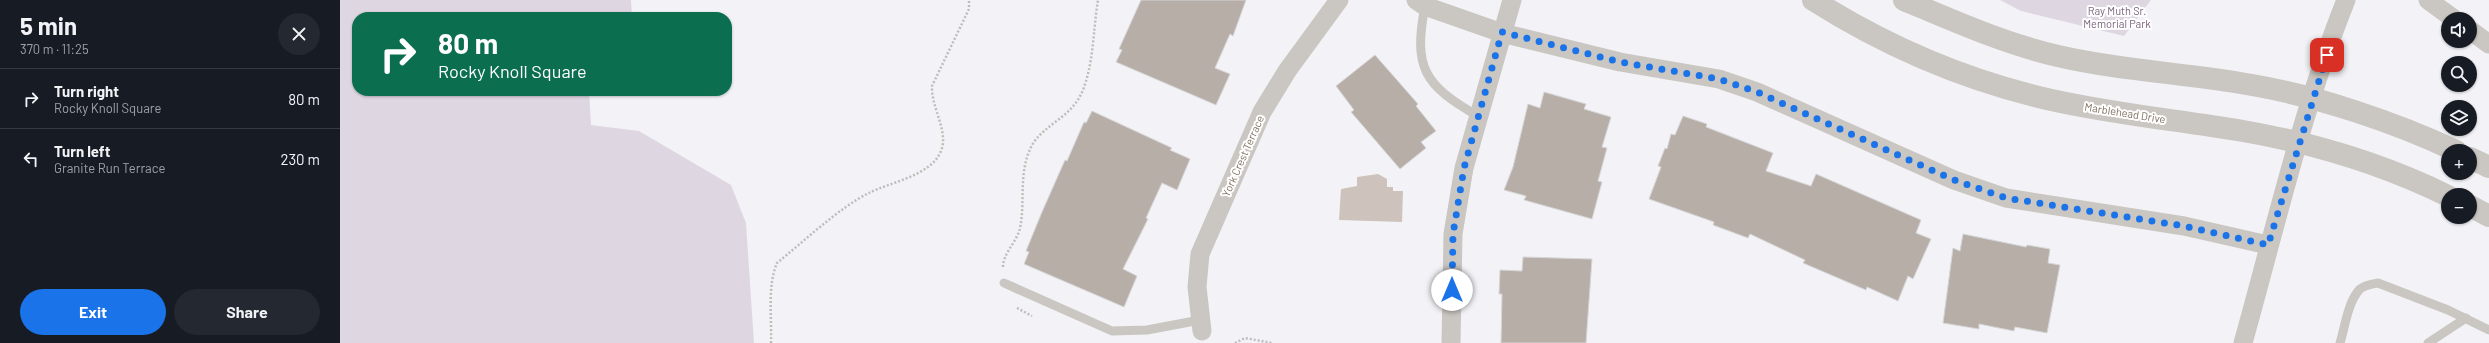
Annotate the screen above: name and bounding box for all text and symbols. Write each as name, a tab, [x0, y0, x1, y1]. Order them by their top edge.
park label: Ray Muth Sr. Memorial Park	[2083, 4, 2151, 30]
text: 5 min	[20, 11, 77, 40]
map controls	[2441, 12, 2477, 224]
button: sound	[2441, 12, 2477, 48]
button: close	[278, 13, 320, 55]
text: 80 m	[438, 26, 498, 60]
icon: right	[372, 28, 424, 80]
pin	[2310, 38, 2344, 72]
text: 370 m · 11:25	[20, 41, 89, 57]
icon: arrive	[2316, 44, 2338, 66]
button: search	[2441, 56, 2477, 92]
text: Rocky Knoll Square	[438, 60, 587, 82]
text: Turn right	[54, 82, 119, 100]
icon: right	[20, 88, 42, 110]
text: 80 m	[288, 90, 320, 108]
text: Rocky Knoll Square	[54, 100, 161, 116]
street label: Marblehead Drive	[2084, 100, 2167, 125]
button: layers	[2441, 100, 2477, 136]
street label: York Crest Terrace	[1219, 113, 1266, 198]
text: Turn left	[54, 142, 110, 160]
button: +	[2441, 144, 2477, 180]
icon: left	[20, 148, 42, 170]
text: 230 m	[280, 150, 320, 168]
text: Granite Run Terrace	[54, 160, 165, 176]
button: −	[2441, 188, 2477, 224]
position arrow	[1431, 269, 1473, 311]
button: Exit	[20, 289, 166, 335]
button: Share	[174, 289, 320, 335]

